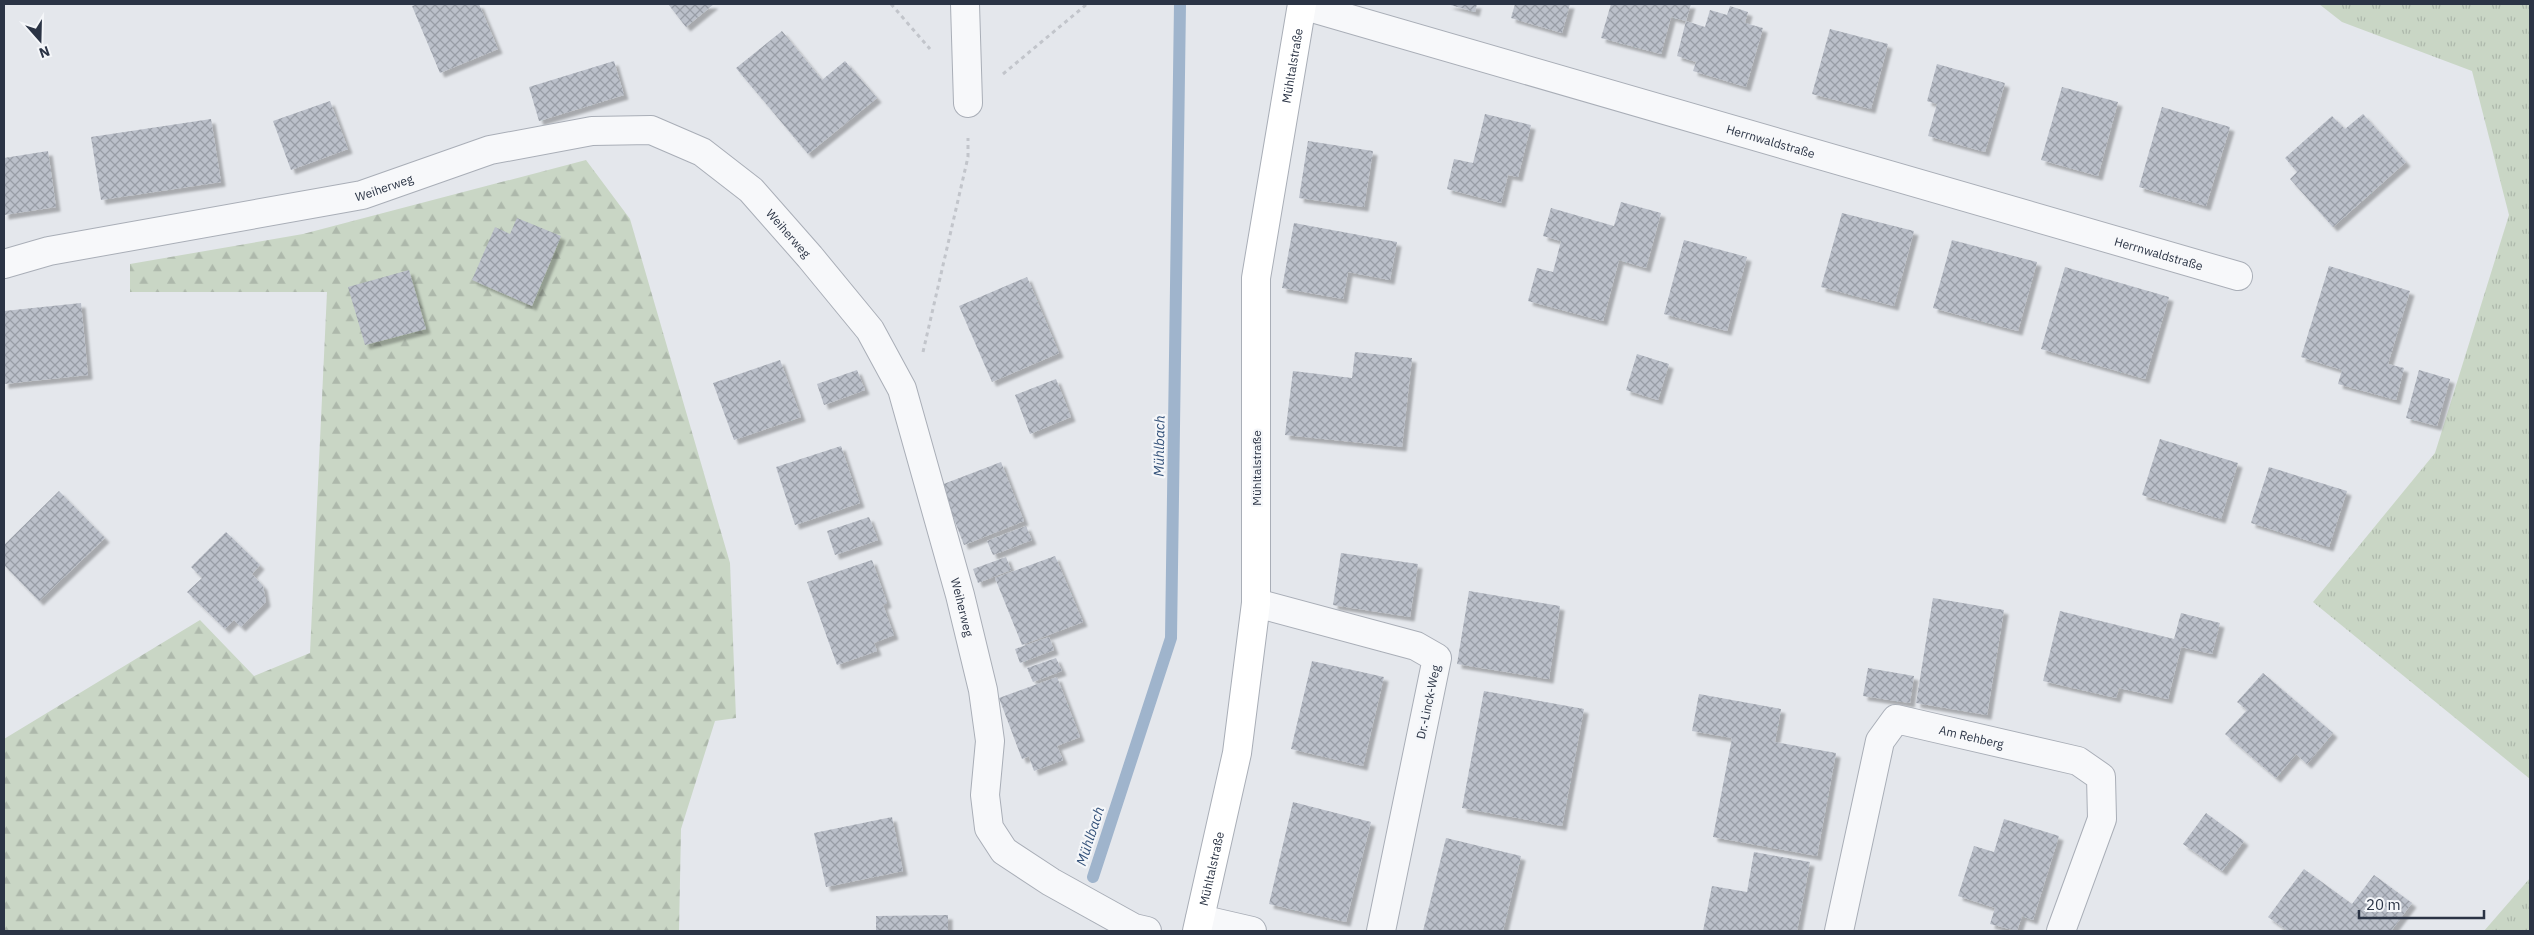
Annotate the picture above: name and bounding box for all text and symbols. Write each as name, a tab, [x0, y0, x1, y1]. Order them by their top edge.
north arrow	[15, 15, 65, 65]
street label: Mühltalstraße	[1278, 27, 1305, 104]
text: N	[37, 42, 52, 62]
street label: Herrnwaldstraße	[1725, 121, 1817, 161]
street label: Weiherweg	[354, 170, 415, 204]
street label: Weiherweg	[763, 205, 815, 261]
street label: Herrnwaldstraße	[2113, 233, 2205, 273]
water label: Mühlbach	[1149, 415, 1169, 477]
street label: Mühltalstraße	[1249, 430, 1264, 506]
street label: Weiherweg	[948, 576, 977, 639]
street label: Dr.-Linck-Weg	[1413, 663, 1443, 740]
street label: Am Rehberg	[1938, 722, 2006, 751]
water label: Mühlbach	[1072, 804, 1108, 868]
street label: Mühltalstraße	[1195, 830, 1227, 907]
scale bar	[2359, 888, 2484, 920]
text: 20 m	[2366, 895, 2401, 914]

